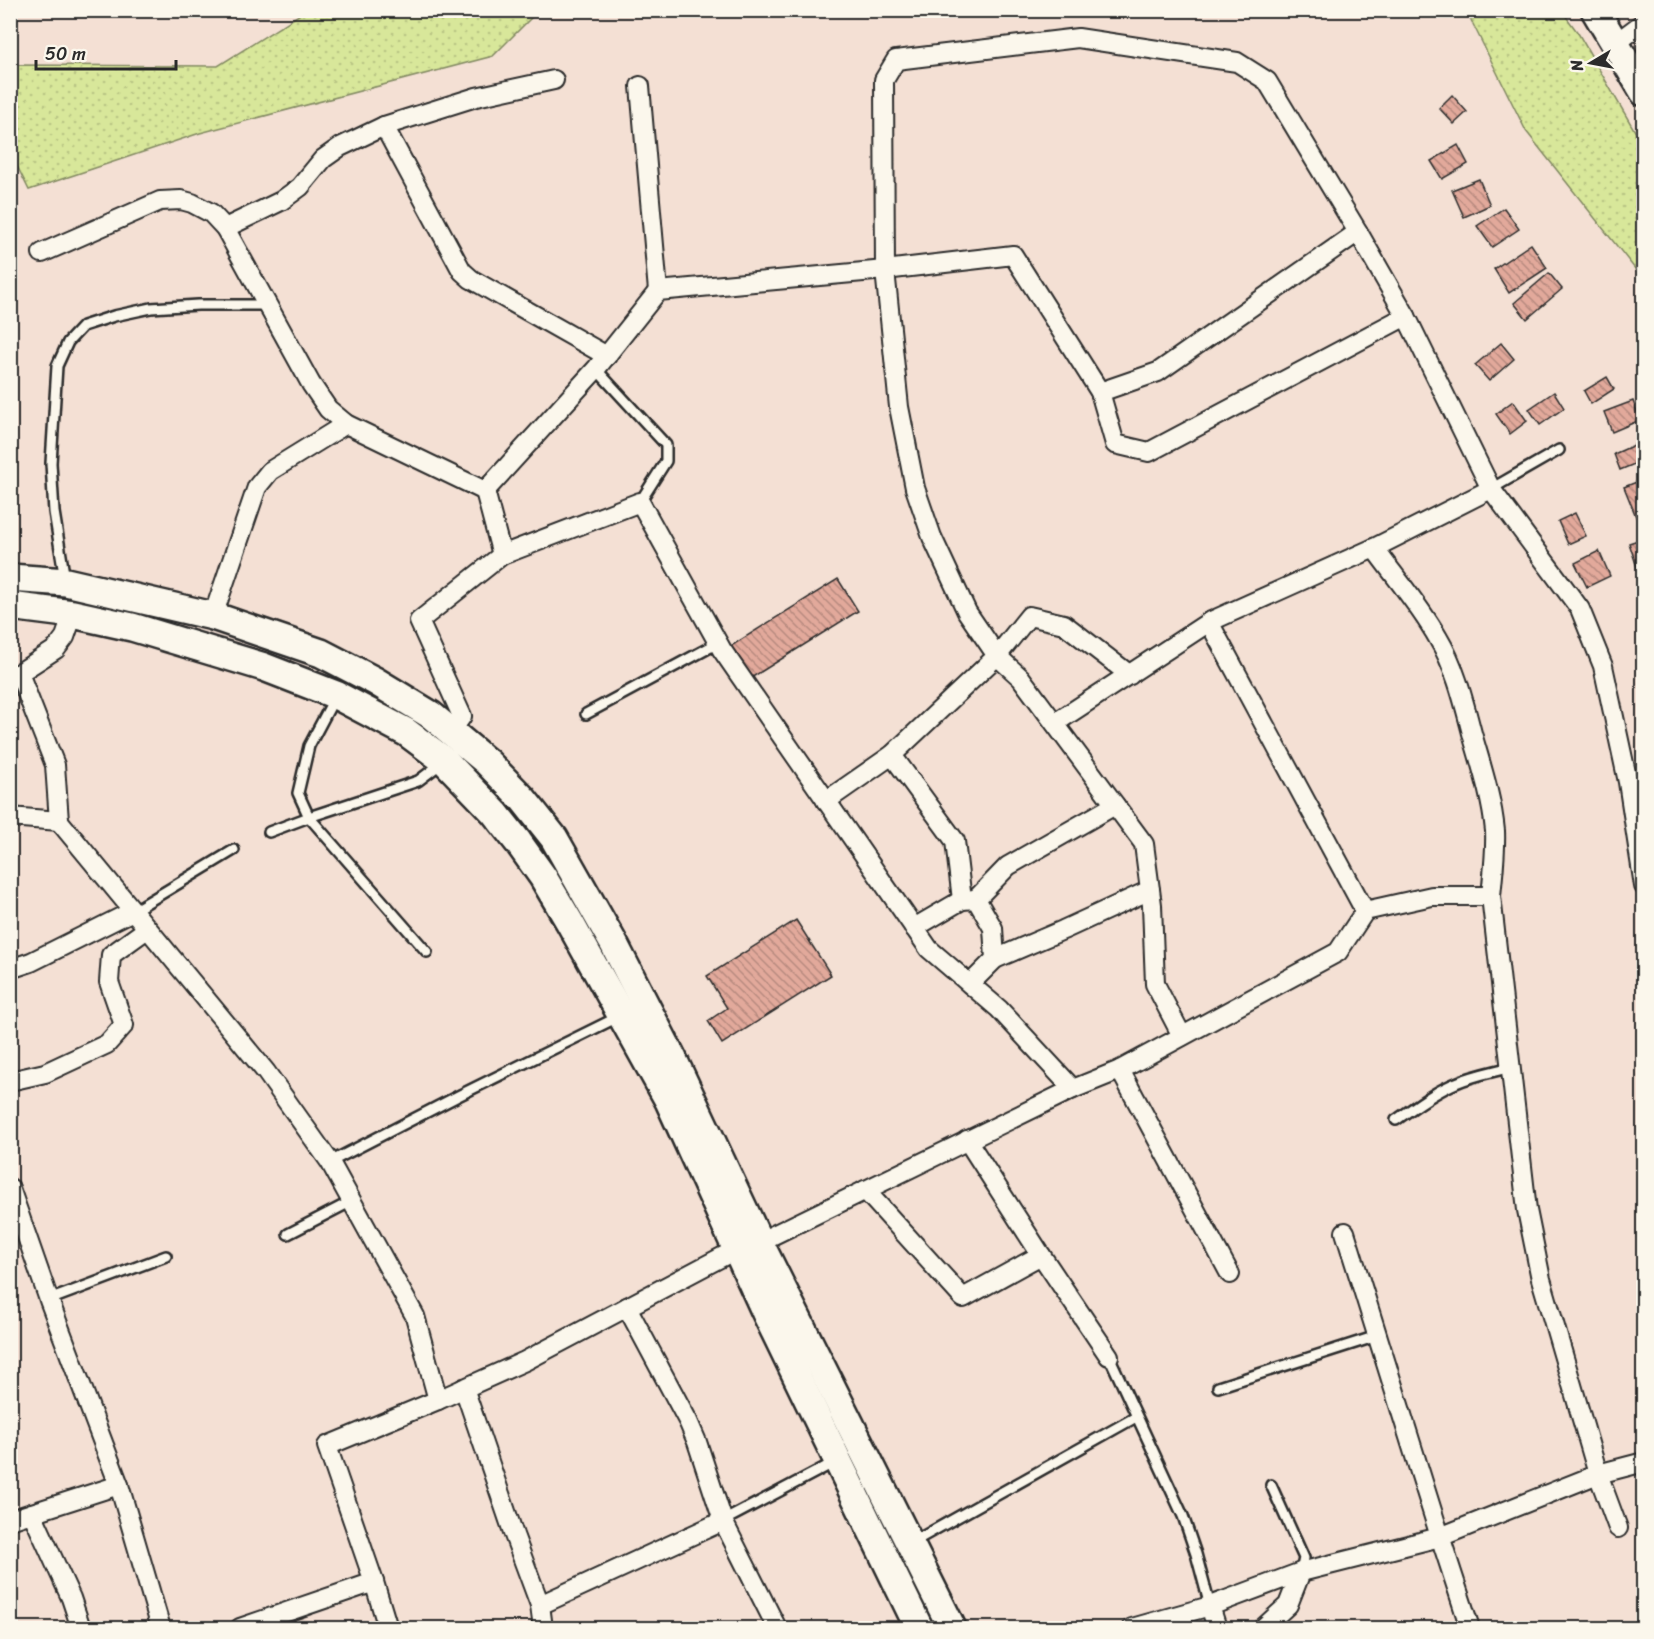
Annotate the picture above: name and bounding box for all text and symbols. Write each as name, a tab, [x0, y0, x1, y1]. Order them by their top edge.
scale bar	[36, 33, 176, 71]
north arrow	[1561, 33, 1621, 93]
text: 50 m	[45, 38, 86, 70]
text: N	[1561, 57, 1592, 74]

